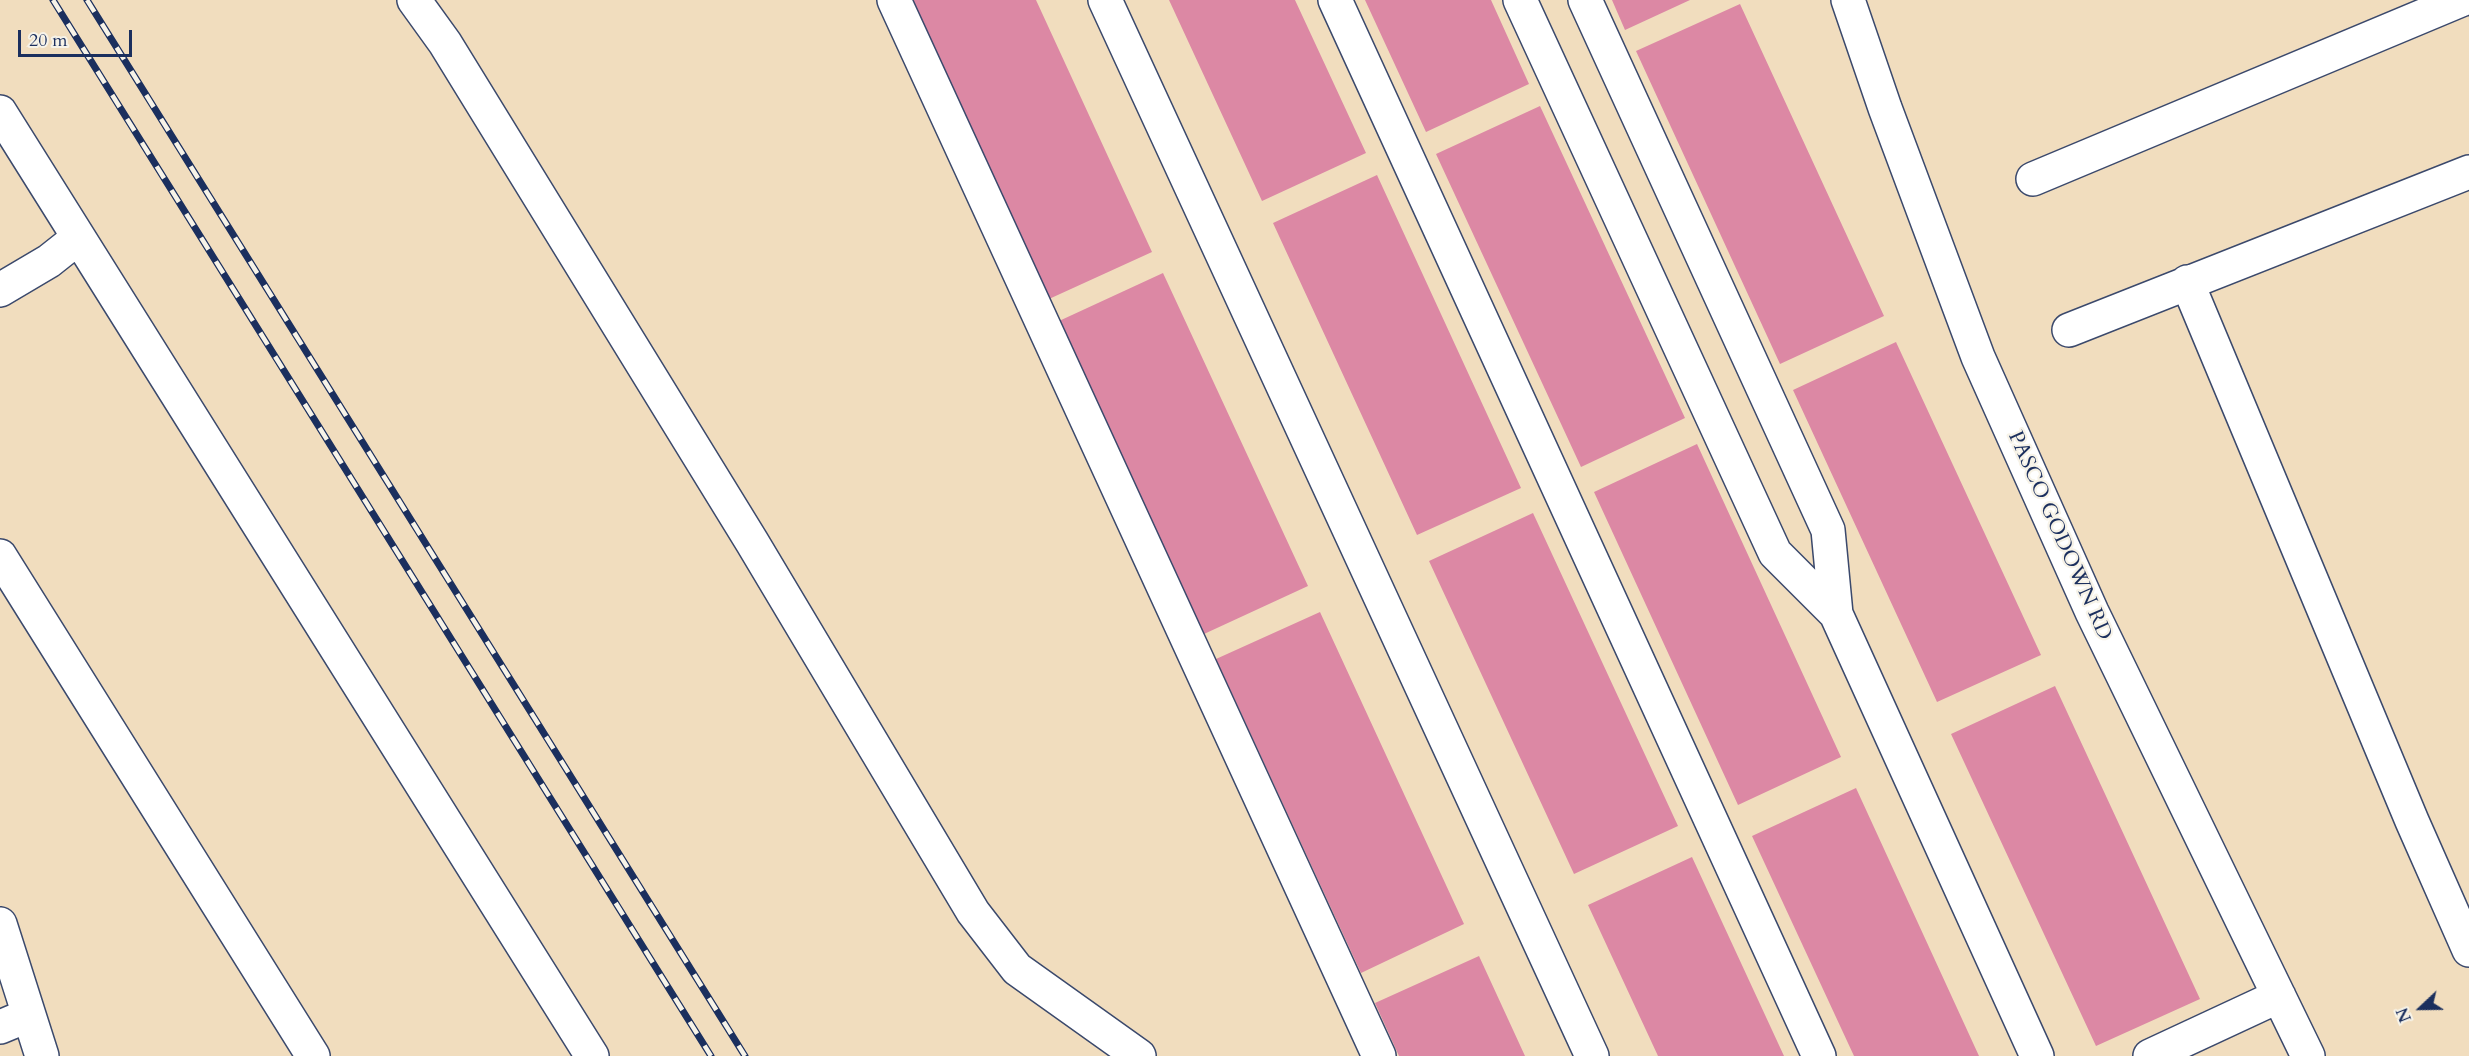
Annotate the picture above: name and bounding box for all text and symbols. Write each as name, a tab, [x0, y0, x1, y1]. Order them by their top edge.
scale bar	[21, 18, 135, 56]
text: 20 m	[29, 28, 68, 53]
street label: PASCO GODOWN RD	[2002, 428, 2116, 644]
north arrow	[2391, 978, 2451, 1038]
text: N	[2392, 1004, 2417, 1025]

